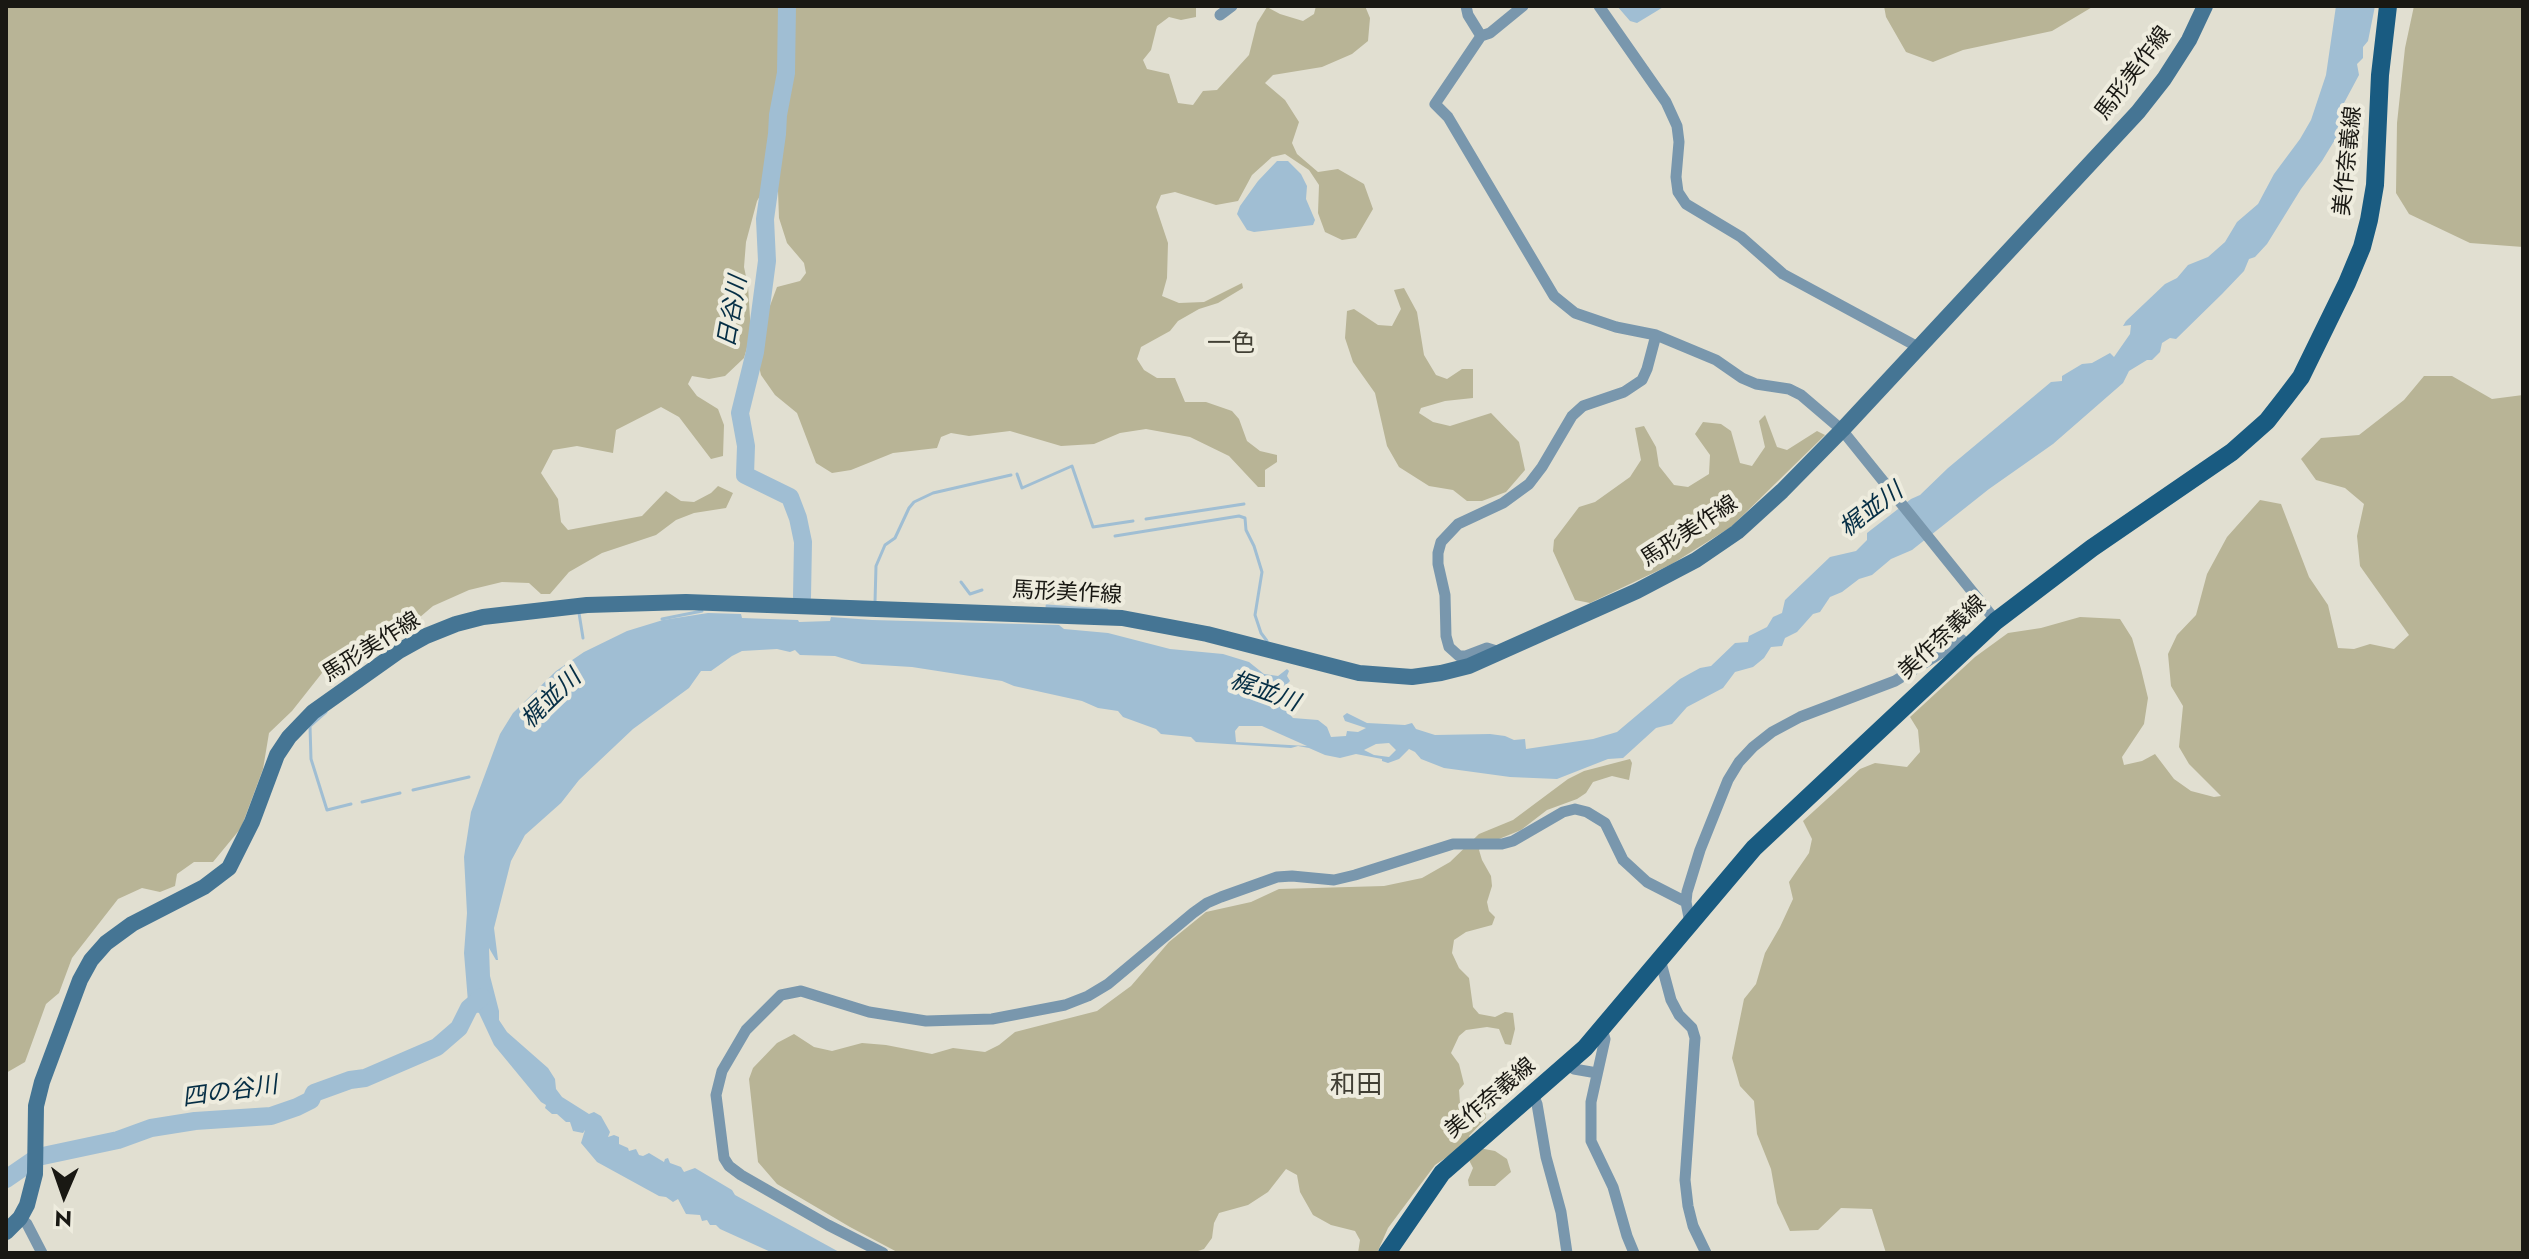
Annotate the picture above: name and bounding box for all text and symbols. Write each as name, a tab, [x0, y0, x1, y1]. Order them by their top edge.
street label: 馬形美作線	[2090, 22, 2178, 126]
street label: 美作奈義線	[2330, 105, 2368, 217]
water label: 日谷川	[714, 274, 754, 350]
district label: 一色	[1207, 331, 1255, 359]
water label: 梶並川	[1835, 478, 1909, 544]
street label: 馬形美作線	[1637, 491, 1743, 573]
street label: 馬形美作線	[1011, 578, 1123, 610]
street label: 美作奈義線	[1894, 591, 1992, 685]
street label: 馬形美作線	[318, 608, 426, 688]
water label: 梶並川	[516, 665, 588, 735]
water label: 梶並川	[1225, 667, 1303, 719]
street label: 美作奈義線	[1440, 1054, 1542, 1144]
district label: 和田	[1330, 1071, 1382, 1103]
water label: 四の谷川	[180, 1072, 280, 1114]
north arrow	[24, 1155, 104, 1235]
text: N	[54, 1203, 72, 1235]

